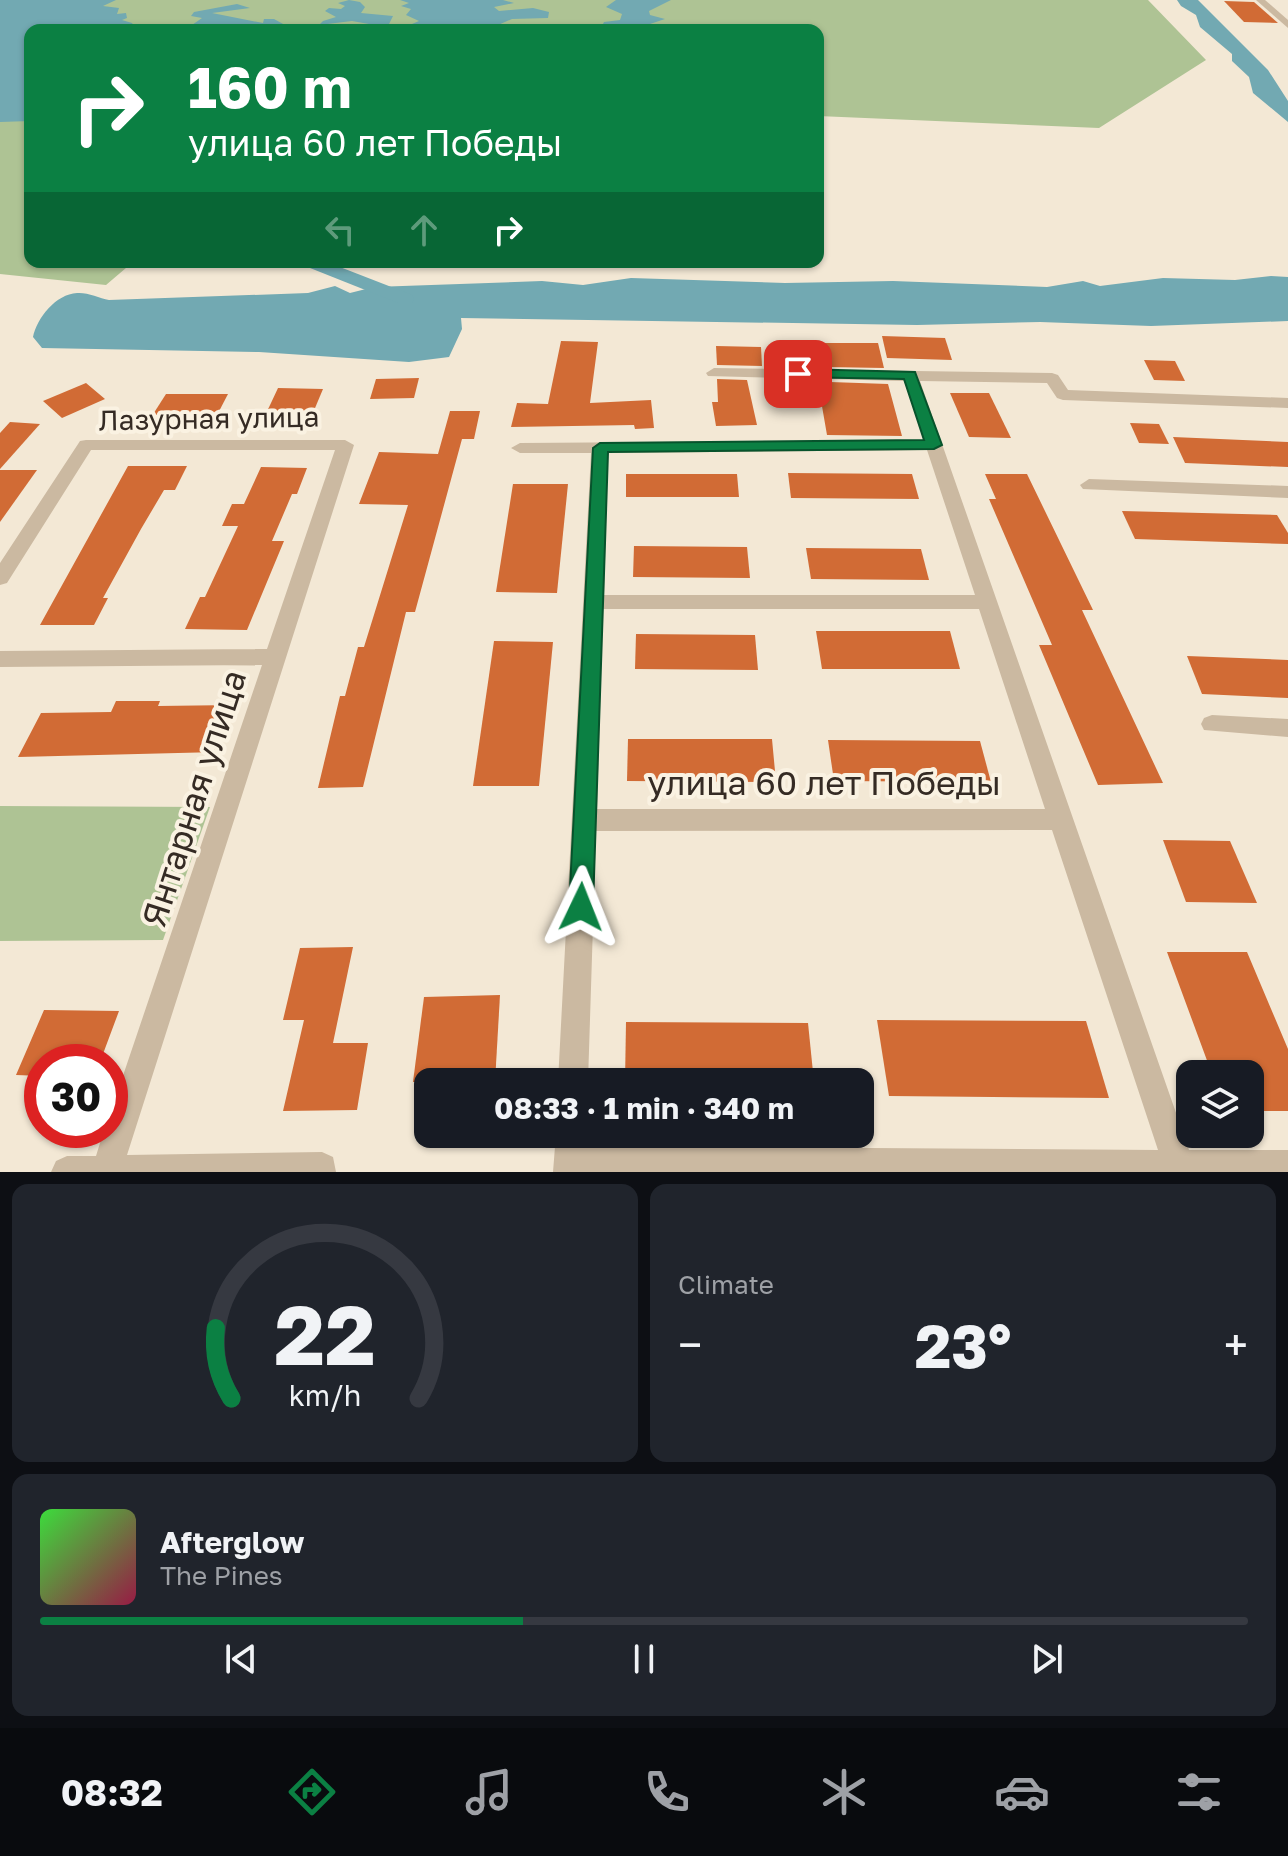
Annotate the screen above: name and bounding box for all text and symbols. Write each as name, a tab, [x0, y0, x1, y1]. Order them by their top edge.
text: 160 m	[188, 53, 352, 120]
icon: right	[56, 56, 160, 160]
text: улица 60 лет Победы	[188, 121, 562, 164]
icon: left	[318, 208, 362, 252]
icon: ahead	[402, 208, 446, 252]
icon: right	[486, 208, 530, 252]
pin	[764, 340, 832, 408]
icon: arrive	[776, 352, 820, 396]
street label: Лазурная улица	[98, 400, 320, 436]
street label: Янтарная улица	[133, 665, 253, 931]
street label: улица 60 лет Победы	[647, 762, 1001, 802]
position arrow	[539, 865, 623, 949]
speed limit sign: 30	[24, 1044, 128, 1148]
map controls	[1176, 1060, 1264, 1148]
button: layers	[1176, 1060, 1264, 1148]
text: 08:33 · 1 min · 340 m	[494, 1090, 794, 1126]
text: Climate	[678, 1269, 774, 1300]
text: 22	[274, 1283, 376, 1383]
text: 23°	[915, 1309, 1011, 1381]
text: −	[678, 1318, 702, 1371]
text: +	[1224, 1318, 1248, 1371]
text: km/h	[289, 1378, 361, 1412]
text: Afterglow	[160, 1524, 304, 1560]
text: The Pines	[160, 1560, 283, 1591]
icon: previous	[219, 1637, 263, 1681]
icon: pause	[622, 1637, 666, 1681]
icon: next	[1025, 1637, 1069, 1681]
icon: directions	[284, 1764, 340, 1820]
icon: music	[461, 1764, 517, 1820]
icon: phone	[639, 1764, 695, 1820]
icon: climate	[816, 1764, 872, 1820]
icon: car	[994, 1764, 1050, 1820]
icon: filters	[1171, 1764, 1227, 1820]
text: 08:32	[61, 1771, 163, 1814]

